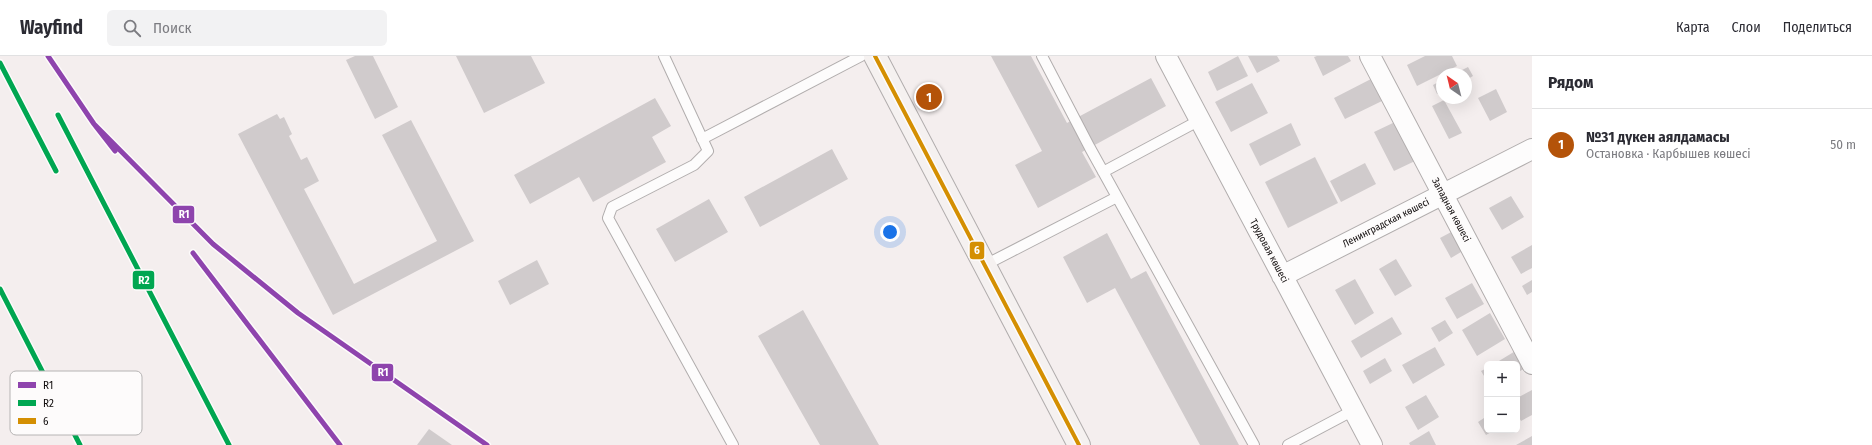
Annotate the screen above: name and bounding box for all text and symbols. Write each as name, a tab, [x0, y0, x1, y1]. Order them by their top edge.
search box	[107, 10, 387, 46]
text: Wayfind	[20, 16, 83, 39]
icon: search	[121, 17, 143, 39]
text: Поиск	[153, 19, 191, 37]
text: Карта	[1676, 19, 1710, 36]
text: Слои	[1732, 19, 1761, 36]
text: Поделиться	[1783, 19, 1852, 36]
north arrow	[1436, 68, 1472, 104]
text: Рядом	[1548, 72, 1593, 93]
pin: 1	[916, 82, 942, 112]
text: №31 дүкен аялдамасы	[1586, 128, 1730, 146]
text: 1	[1558, 137, 1564, 152]
text: 50 m	[1830, 137, 1856, 152]
text: Остановка · Карбышев көшесі	[1586, 146, 1751, 161]
street label: Западная көшесі	[1429, 175, 1474, 244]
street label: Ленинградская көшесі	[1340, 195, 1431, 250]
line badge: R1	[172, 205, 195, 224]
text: R1	[179, 208, 189, 221]
street label: Трудовая көшесі	[1247, 217, 1292, 285]
your location	[880, 222, 900, 242]
line badge: 6	[969, 241, 985, 260]
text: 6	[974, 244, 980, 257]
line badge: R2	[132, 270, 155, 290]
text: R2	[138, 274, 150, 287]
map controls	[1484, 361, 1520, 433]
button: +	[1484, 361, 1520, 397]
line badge: R1	[371, 363, 394, 382]
text: R1	[378, 366, 388, 379]
legend	[10, 371, 142, 435]
text: R1	[43, 379, 53, 392]
text: R2	[43, 397, 54, 410]
button: −	[1484, 397, 1520, 433]
text: 6	[43, 415, 49, 428]

